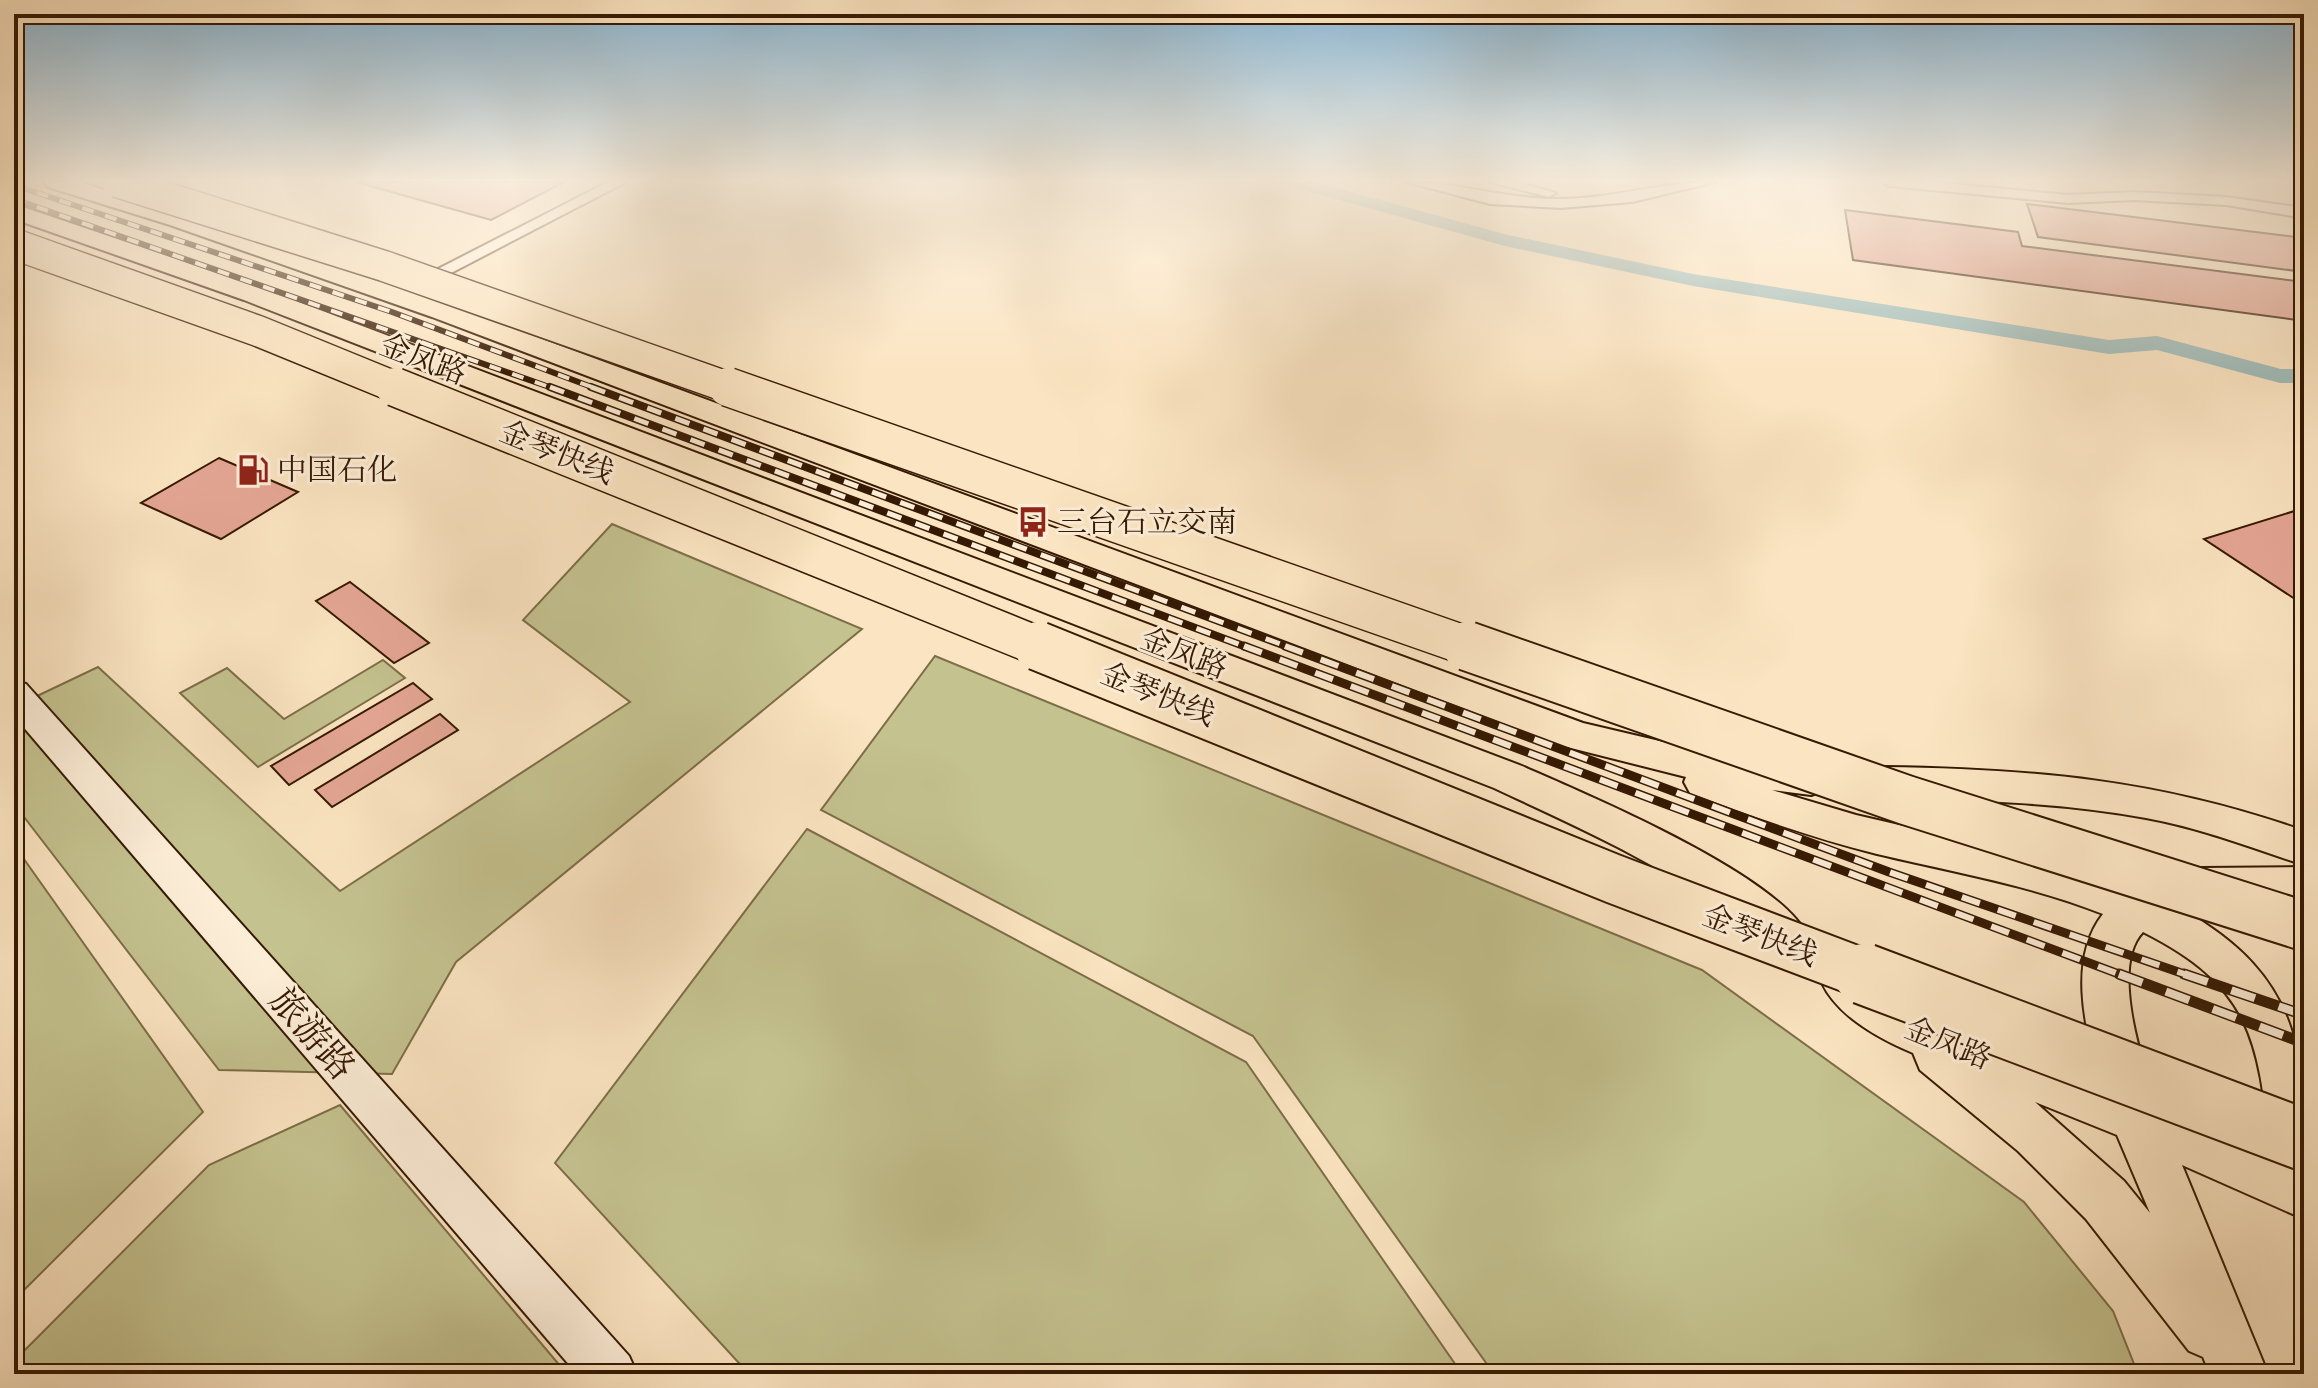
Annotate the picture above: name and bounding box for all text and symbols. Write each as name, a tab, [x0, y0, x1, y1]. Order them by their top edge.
street label: 金凤路	[375, 328, 471, 391]
street label: 金琴快线	[495, 415, 619, 490]
fuel station icon: 中国石化	[236, 453, 270, 487]
place label: 中国石化	[277, 454, 397, 487]
bus stop icon: 三台石立交南	[1016, 505, 1050, 539]
place label: 三台石立交南	[1057, 506, 1237, 539]
street label: 金凤路	[1136, 622, 1232, 685]
street label: 金琴快线	[1096, 657, 1220, 732]
street label: 金琴快线	[1698, 899, 1822, 972]
street label: 旅游路	[261, 980, 362, 1088]
street label: 金凤路	[1900, 1011, 1996, 1076]

